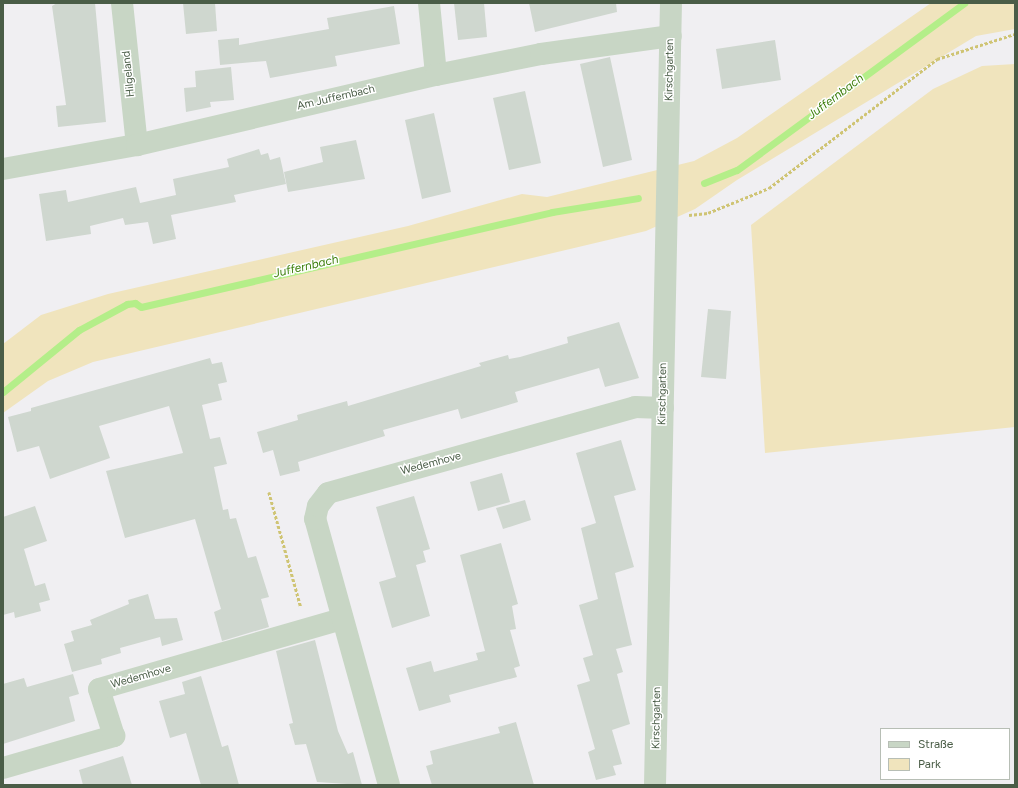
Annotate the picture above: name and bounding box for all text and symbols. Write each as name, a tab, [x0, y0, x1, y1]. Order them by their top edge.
street label: Kirschgarten	[663, 39, 677, 101]
street label: Hilgeland	[120, 50, 138, 98]
water label: Juffernbach	[805, 71, 867, 123]
street label: Am Juffernbach	[296, 83, 376, 113]
water label: Juffernbach	[272, 253, 340, 281]
street label: Kirschgarten	[656, 363, 670, 425]
street label: Wedemhove	[399, 450, 463, 478]
street label: Wedemhove	[109, 662, 173, 692]
street label: Kirschgarten	[650, 687, 664, 749]
legend	[880, 728, 1010, 780]
text: Straße	[918, 737, 953, 751]
text: Park	[918, 757, 941, 771]

